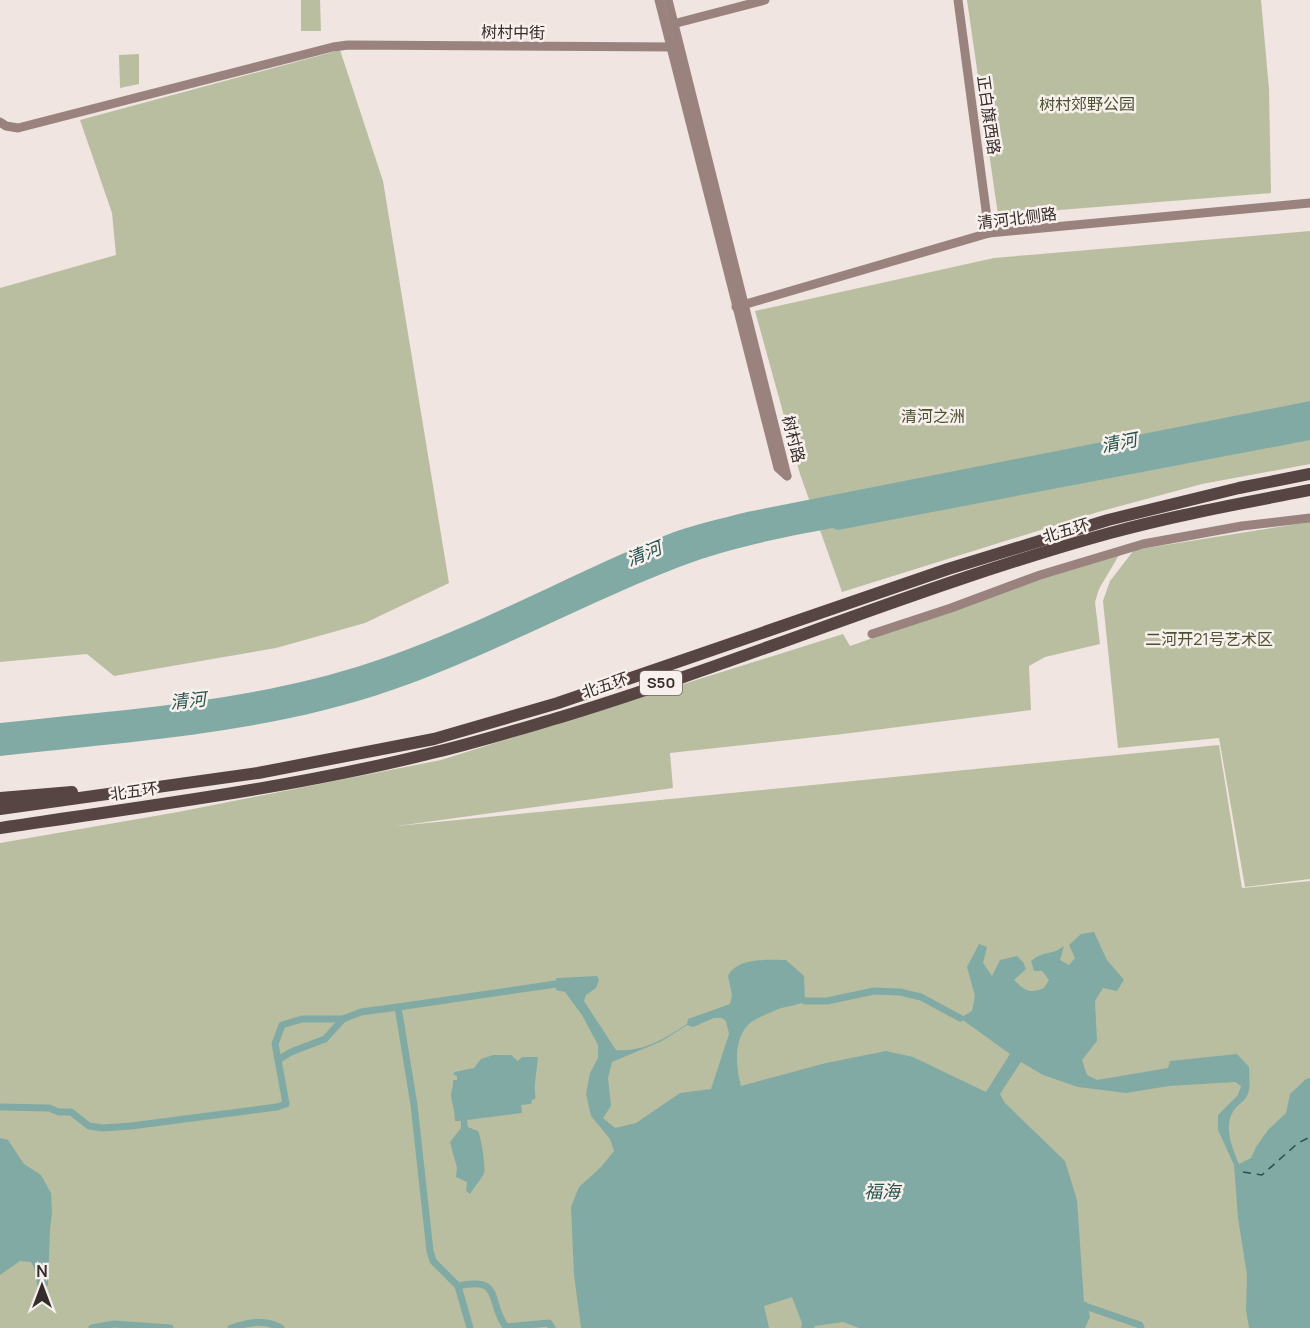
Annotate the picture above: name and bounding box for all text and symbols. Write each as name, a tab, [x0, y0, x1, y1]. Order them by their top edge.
street label: 树村中街	[481, 20, 545, 44]
street label: 正白旗西路	[973, 74, 1005, 156]
park label: 树村郊野公园	[1039, 93, 1135, 115]
street label: 清河北侧路	[976, 202, 1058, 234]
park label: 清河之洲	[901, 405, 965, 427]
street label: 树村路	[778, 413, 810, 465]
water label: 清河	[1099, 426, 1142, 457]
street label: 北五环	[1040, 512, 1092, 548]
water label: 清河	[622, 534, 668, 571]
park label: 二河开21号艺术区	[1145, 628, 1273, 650]
street label: 北五环	[579, 667, 631, 703]
road number: S50	[640, 671, 682, 695]
water label: 清河	[169, 686, 210, 714]
street label: 北五环	[109, 777, 159, 805]
water label: 福海	[864, 1179, 903, 1203]
north arrow	[12, 1256, 72, 1316]
text: N	[36, 1260, 48, 1282]

